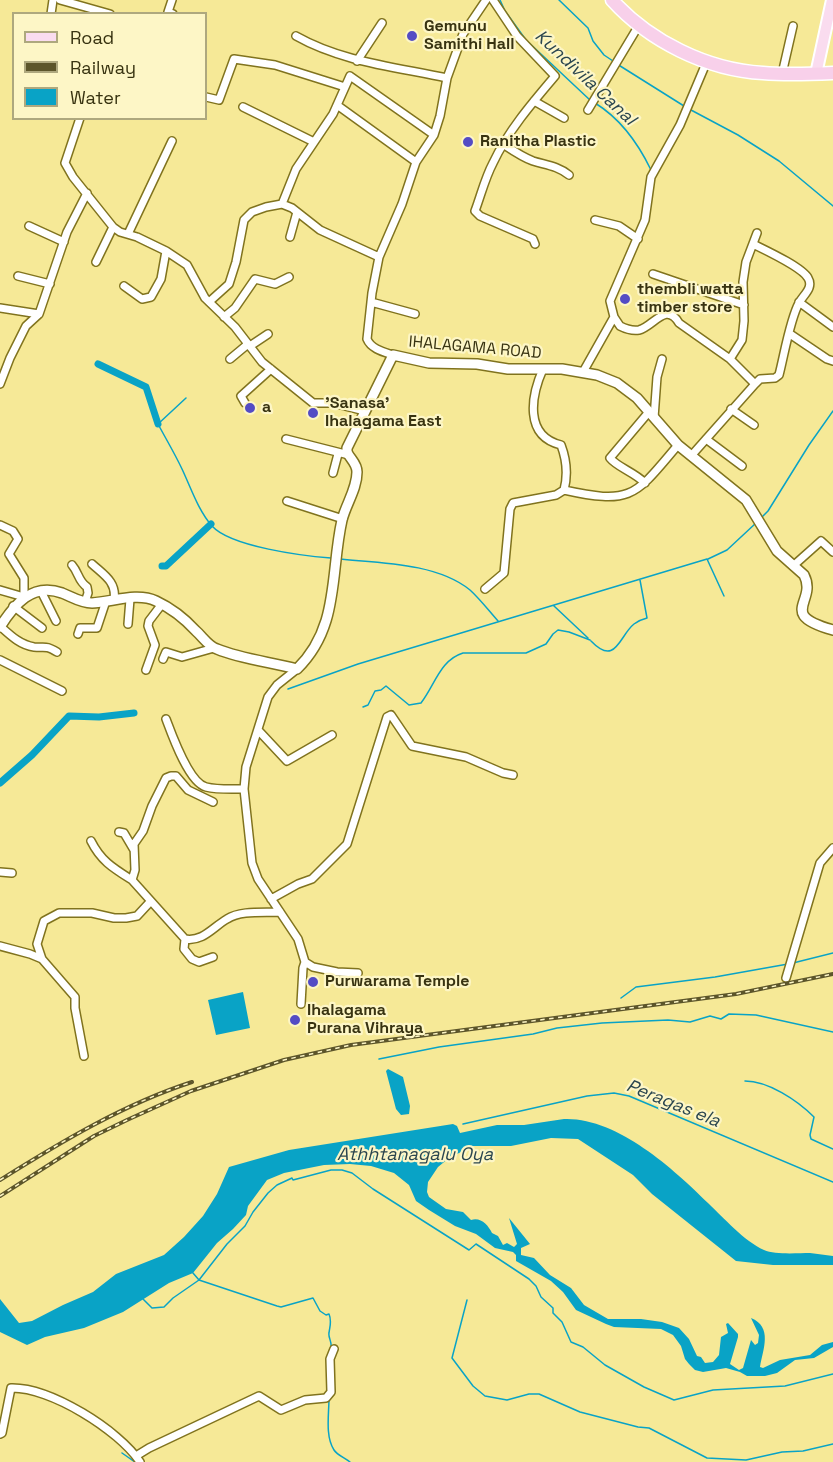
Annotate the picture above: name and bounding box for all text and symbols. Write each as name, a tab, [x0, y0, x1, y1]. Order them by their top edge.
legend	[12, 12, 207, 120]
place label: Gemunu Samithi Hall	[424, 17, 515, 55]
text: Road	[70, 26, 114, 49]
water label: Kundivila Canal	[530, 26, 640, 130]
marker: Gemunu Samithi Hall	[405, 29, 419, 43]
text: Railway	[70, 56, 136, 79]
text: Water	[70, 86, 121, 109]
place label: Ranitha Plastic	[480, 132, 596, 152]
marker: Ranitha Plastic	[461, 135, 475, 149]
place label: thembli watta timber store	[637, 280, 743, 318]
marker: thembli watta timber store	[618, 292, 632, 306]
street label: IHALAGAMA ROAD	[408, 333, 542, 363]
place label: 'Sanasa' Ihalagama East	[325, 394, 442, 432]
place label: a	[262, 398, 271, 418]
marker: a	[243, 401, 257, 415]
marker: 'Sanasa' Ihalagama East	[306, 406, 320, 420]
place label: Purwarama Temple	[325, 972, 470, 992]
marker: Purwarama Temple	[306, 975, 320, 989]
place label: Ihalagama Purana Vihraya	[307, 1001, 423, 1039]
marker: Ihalagama Purana Vihraya	[288, 1013, 302, 1027]
water label: Peragas ela	[623, 1075, 723, 1133]
water label: Athhtanagalu Oya	[337, 1144, 493, 1166]

